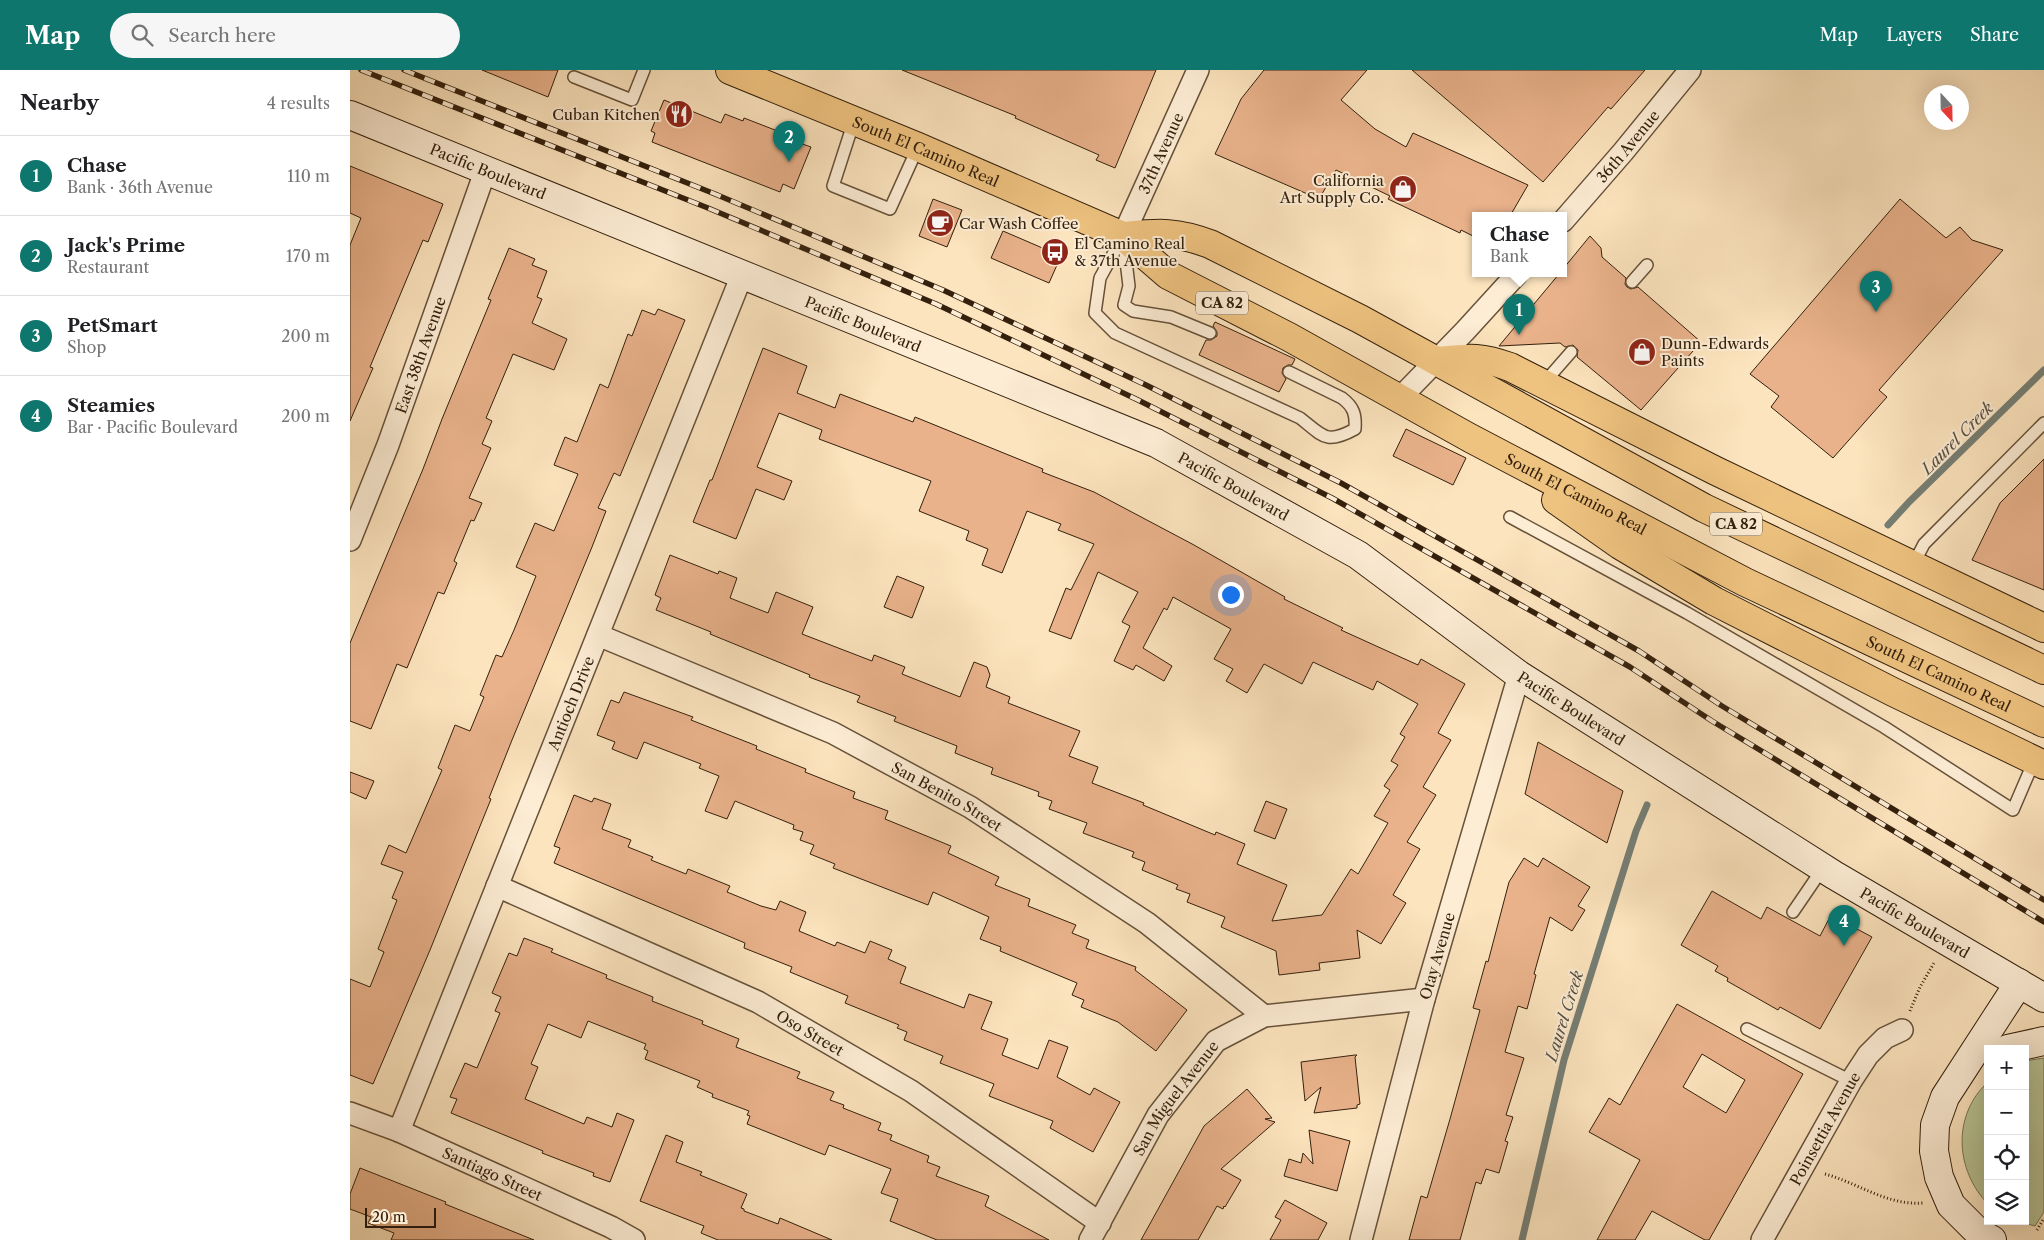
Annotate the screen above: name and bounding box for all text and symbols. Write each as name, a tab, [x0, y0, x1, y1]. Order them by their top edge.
search box	[110, 13, 460, 58]
text: Map	[25, 21, 80, 50]
icon: search	[128, 21, 156, 49]
text: Search here	[168, 24, 276, 47]
text: Map	[1820, 24, 1858, 46]
text: Layers	[1886, 24, 1942, 46]
text: Share	[1970, 24, 2019, 46]
north arrow	[1924, 85, 1969, 130]
text: Nearby	[20, 90, 99, 115]
text: 4 results	[267, 93, 330, 113]
restaurant icon: Cuban Kitchen	[664, 99, 694, 129]
place label: Cuban Kitchen	[552, 105, 661, 124]
street label: 36th Avenue	[1592, 106, 1663, 186]
street label: 37th Avenue	[1134, 109, 1187, 197]
street label: South El Camino Real	[850, 112, 1003, 191]
pin: 2	[773, 121, 805, 162]
street label: Pacific Boulevard	[427, 139, 549, 203]
text: Chase	[67, 154, 126, 177]
text: 1	[32, 166, 40, 186]
text: 110 m	[287, 166, 330, 186]
place label: California Art Supply Co.	[1279, 171, 1384, 207]
shop icon: California Art Supply Co.	[1388, 174, 1418, 204]
text: Bank · 36th Avenue	[67, 177, 213, 197]
cafe icon: Car Wash Coffee	[925, 208, 955, 238]
popup	[1472, 212, 1567, 277]
place label: Car Wash Coffee	[959, 214, 1079, 233]
text: Chase	[1490, 223, 1549, 246]
text: Jack's Prime	[67, 234, 185, 257]
place label: El Camino Real & 37th Avenue	[1074, 234, 1186, 270]
bus stop icon: El Camino Real & 37th Avenue	[1040, 237, 1070, 267]
text: 2	[31, 246, 41, 266]
text: 170 m	[286, 246, 330, 266]
text: Bank	[1490, 246, 1529, 266]
text: Restaurant	[67, 257, 149, 277]
pin: 3	[1860, 271, 1892, 312]
street label: Pacific Boulevard	[802, 292, 924, 356]
road number: CA 82	[1196, 292, 1248, 314]
street label: East 38th Avenue	[391, 294, 449, 416]
pin: 1	[1503, 294, 1535, 335]
text: PetSmart	[67, 314, 158, 337]
text: 3	[31, 326, 41, 346]
text: 200 m	[281, 326, 330, 346]
place label: Dunn-Edwards Paints	[1661, 334, 1769, 370]
text: Shop	[67, 337, 106, 357]
shop icon: Dunn-Edwards Paints	[1627, 337, 1657, 367]
text: Steamies	[67, 394, 155, 417]
water label: Laurel Creek	[1915, 397, 1998, 480]
text: 4	[31, 406, 41, 426]
text: 200 m	[281, 406, 330, 426]
text: Bar · Pacific Boulevard	[67, 417, 238, 437]
street label: Pacific Boulevard	[1175, 448, 1292, 524]
street label: South El Camino Real	[1502, 449, 1650, 539]
road number: CA 82	[1710, 512, 1762, 536]
your location	[1218, 582, 1244, 608]
street label: South El Camino Real	[1864, 631, 2014, 716]
street label: Antioch Drive	[543, 653, 598, 754]
street label: Pacific Boulevard	[1514, 667, 1629, 749]
street label: San Benito Street	[889, 757, 1007, 835]
street label: Pacific Boulevard	[1857, 883, 1973, 962]
pin: 4	[1828, 905, 1860, 946]
street label: Otay Avenue	[1415, 910, 1458, 1002]
water label: Laurel Creek	[1540, 967, 1588, 1066]
street label: Oso Street	[773, 1005, 848, 1060]
street label: San Miguel Avenue	[1128, 1037, 1222, 1159]
map controls	[1984, 1045, 2029, 1225]
button: +	[1984, 1045, 2029, 1090]
street label: Poinsettia Avenue	[1785, 1068, 1864, 1189]
button: −	[1984, 1090, 2029, 1135]
button: locate	[1984, 1135, 2029, 1180]
street label: Santiago Street	[440, 1143, 546, 1205]
button: layers	[1984, 1180, 2029, 1225]
scale bar	[365, 1205, 436, 1228]
text: 20 m	[372, 1208, 406, 1226]

